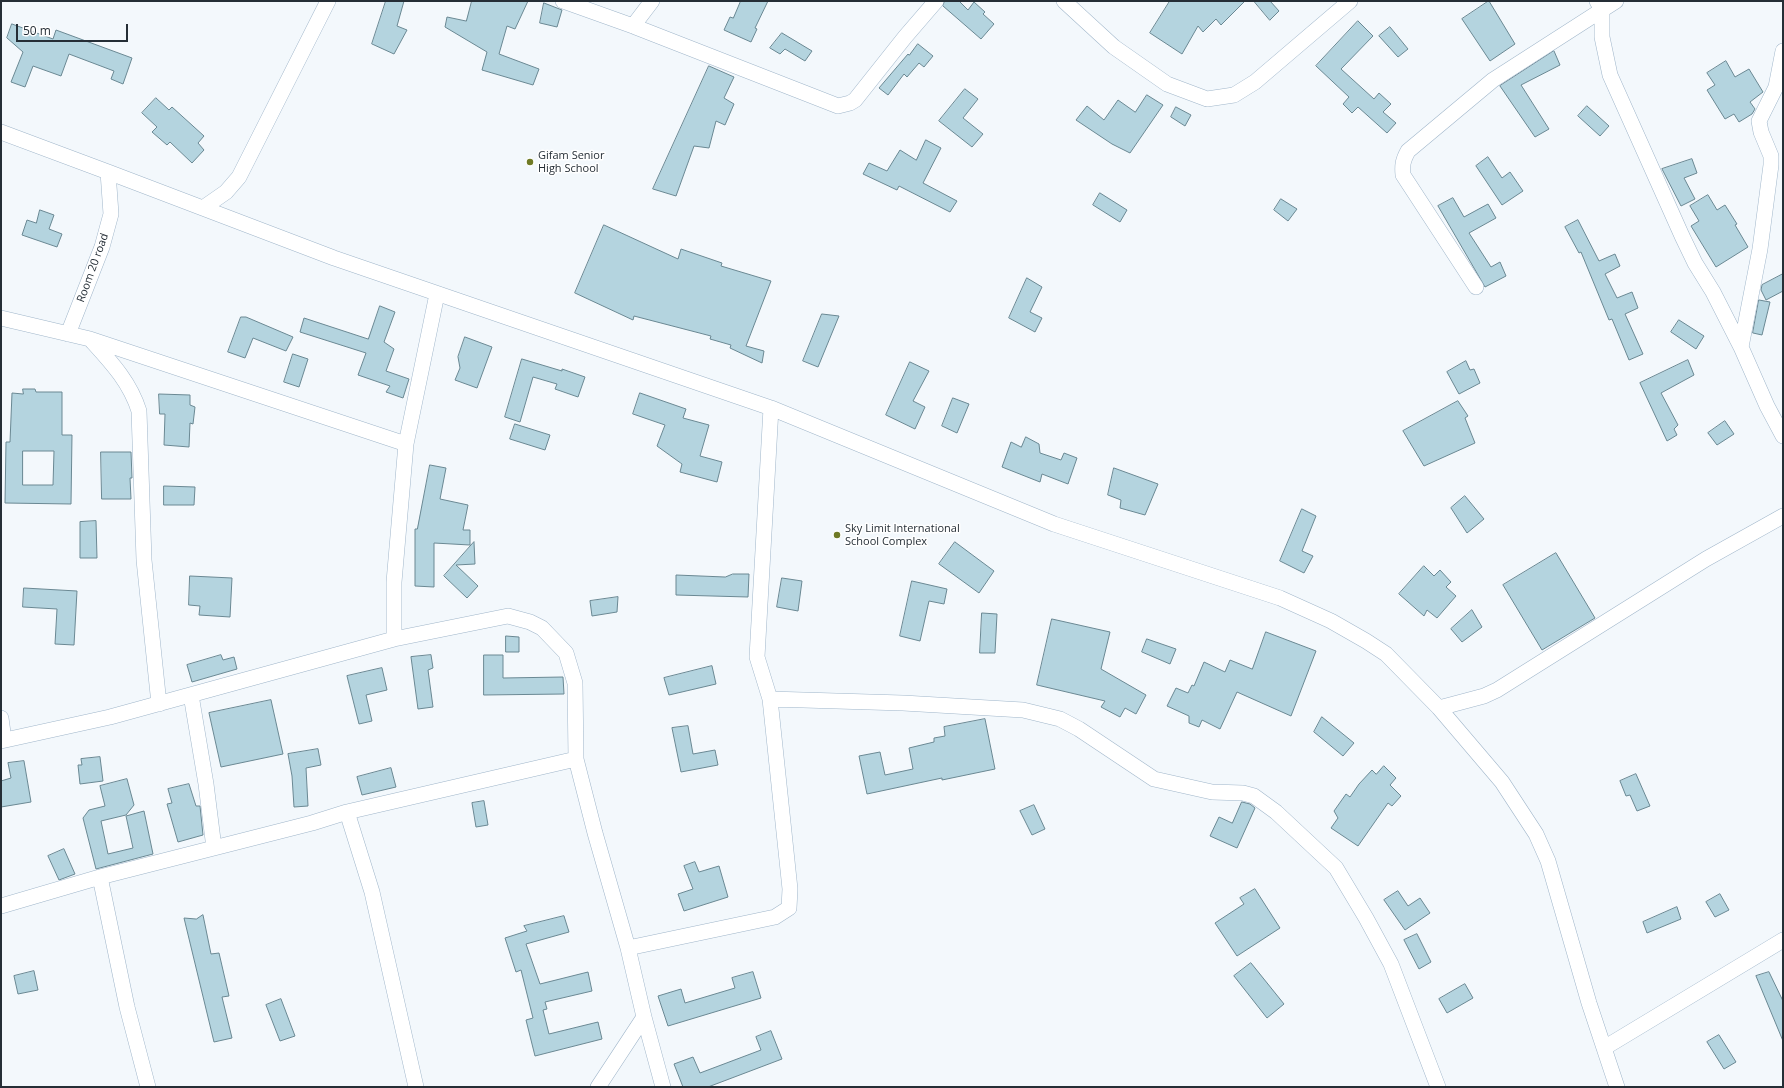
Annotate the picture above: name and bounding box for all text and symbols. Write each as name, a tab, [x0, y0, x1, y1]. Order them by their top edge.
scale bar	[18, 16, 130, 42]
text: 50 m	[23, 22, 51, 39]
place label: Gifam Senior High School	[538, 149, 604, 175]
marker: Gifam Senior High School	[525, 157, 535, 167]
street label: Room 20 road	[74, 232, 112, 304]
place label: Sky Limit International School Complex	[845, 522, 960, 548]
marker: Sky Limit International School Complex	[832, 530, 842, 540]

